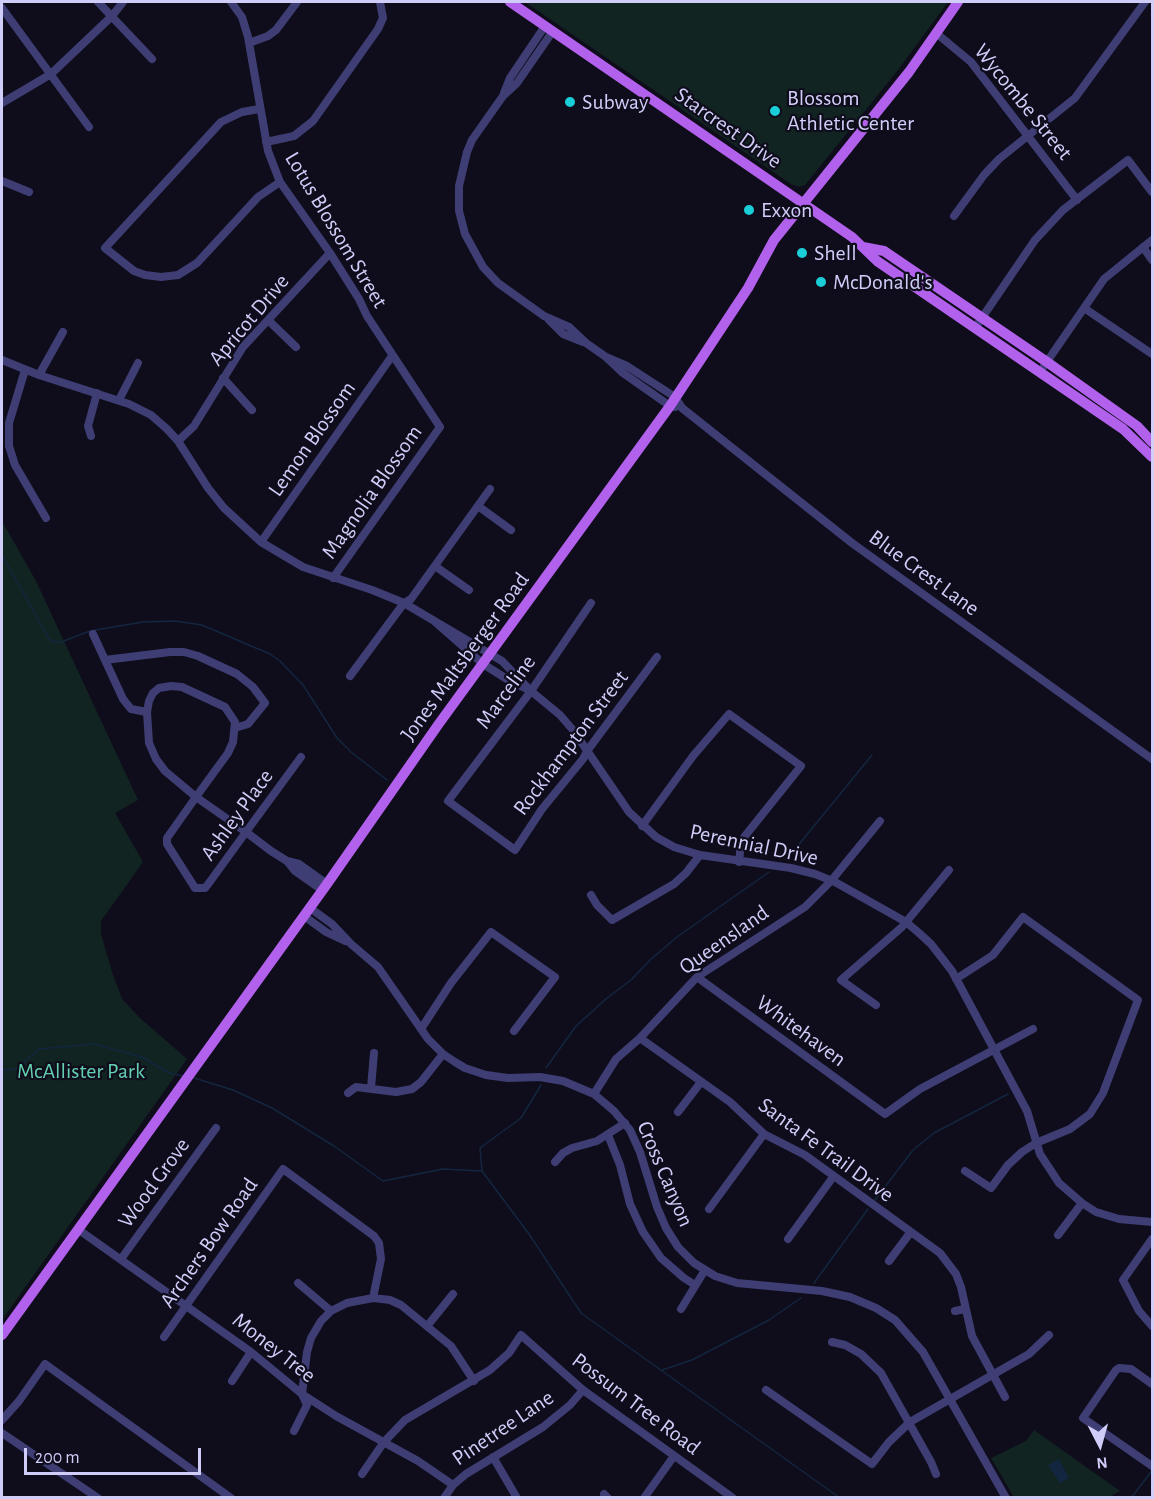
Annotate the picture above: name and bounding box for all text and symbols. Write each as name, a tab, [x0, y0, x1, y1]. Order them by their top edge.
street label: Wycombe Street	[968, 39, 1078, 165]
street label: Starcrest Drive	[669, 81, 787, 175]
place label: Blossom Athletic Center	[787, 85, 914, 136]
place label: Subway	[582, 89, 648, 115]
marker: Subway	[563, 95, 577, 109]
marker: Blossom Athletic Center	[768, 104, 782, 118]
street label: Lotus Blossom Street	[279, 147, 393, 313]
place label: Exxon	[761, 197, 812, 223]
marker: Exxon	[742, 203, 756, 217]
place label: Shell	[814, 240, 857, 266]
marker: Shell	[795, 246, 809, 260]
street label: Apricot Drive	[203, 269, 295, 371]
place label: McDonald's	[833, 269, 933, 295]
marker: McDonald's	[814, 275, 828, 289]
street label: Lemon Blossom	[263, 376, 361, 502]
street label: Magnolia Blossom	[316, 420, 428, 564]
street label: Blue Crest Lane	[864, 524, 984, 622]
street label: Jones Maltsberger Road	[395, 568, 535, 746]
street label: Marceline	[470, 650, 542, 734]
street label: Rockhampton Street	[508, 665, 634, 821]
street label: Ashley Place	[195, 764, 279, 866]
street label: Perennial Drive	[687, 819, 821, 871]
street label: Queensland	[674, 900, 774, 980]
street label: Whitehaven	[751, 990, 851, 1072]
park label: McAllister Park	[17, 1058, 145, 1084]
street label: Santa Fe Trail Drive	[753, 1092, 899, 1208]
street label: Cross Canyon	[631, 1117, 699, 1231]
street label: Wood Grove	[113, 1133, 195, 1233]
street label: Archers Bow Road	[154, 1173, 264, 1313]
street label: Money Tree	[227, 1307, 321, 1389]
street label: Possum Tree Road	[567, 1347, 705, 1461]
street label: Pinetree Lane	[447, 1384, 559, 1472]
north arrow	[1070, 1415, 1130, 1475]
scale bar	[27, 1436, 204, 1474]
text: 200 m	[35, 1449, 80, 1467]
text: N	[1096, 1454, 1108, 1471]

